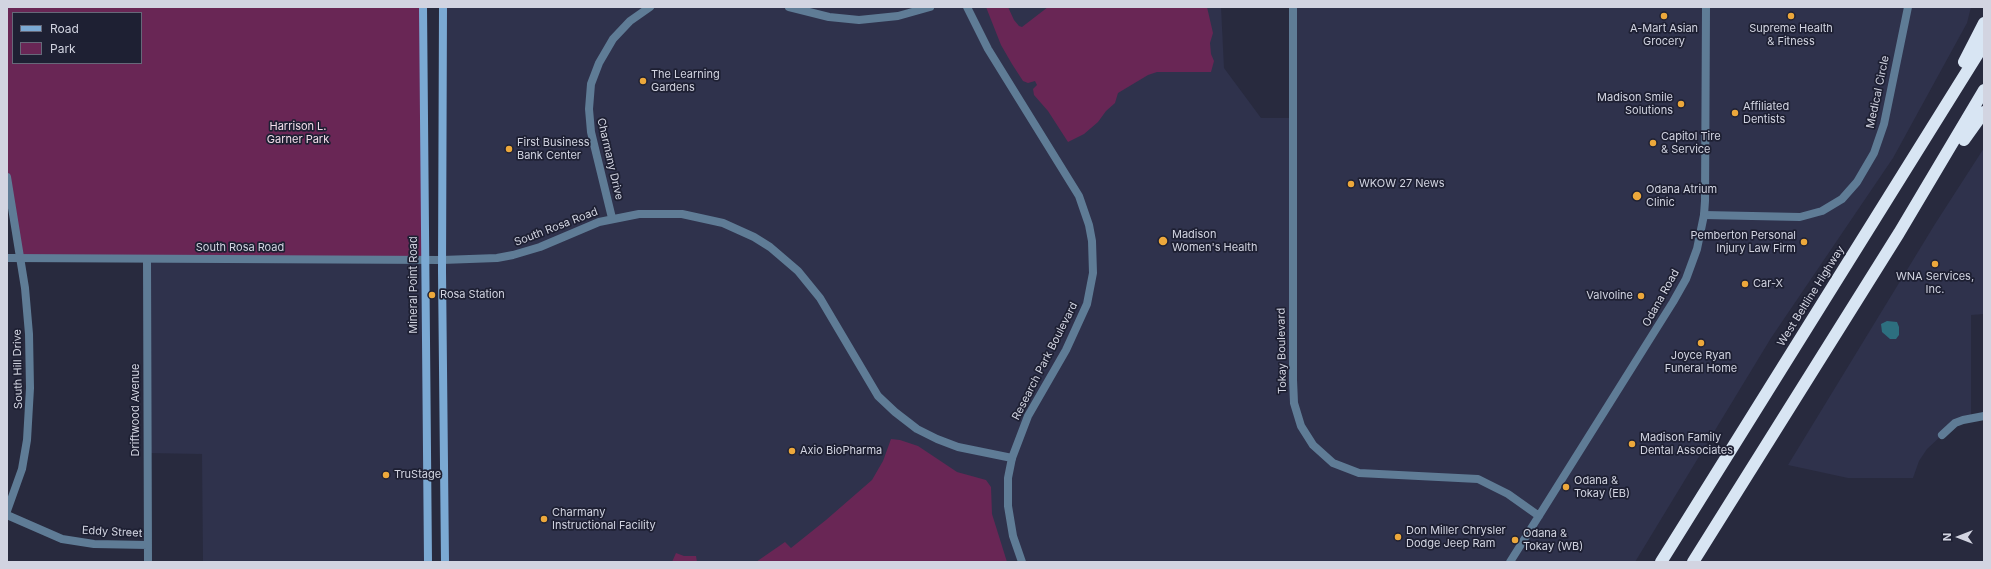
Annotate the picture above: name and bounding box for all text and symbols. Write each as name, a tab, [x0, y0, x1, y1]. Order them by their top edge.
marker: A-Mart Asian Grocery	[1659, 11, 1669, 21]
marker: Supreme Health & Fitness	[1786, 11, 1796, 21]
legend	[12, 12, 142, 64]
text: Road	[50, 21, 79, 36]
place label: A-Mart Asian Grocery	[1630, 22, 1698, 48]
place label: Supreme Health & Fitness	[1749, 22, 1833, 48]
text: Park	[50, 41, 76, 56]
street label: Medical Circle	[1864, 54, 1892, 130]
place label: The Learning Gardens	[651, 68, 720, 94]
marker: The Learning Gardens	[638, 76, 648, 86]
place label: Madison Smile Solutions	[1597, 91, 1673, 117]
marker: Madison Smile Solutions	[1676, 99, 1686, 109]
place label: Affiliated Dentists	[1743, 100, 1789, 126]
marker: Affiliated Dentists	[1730, 108, 1740, 118]
street label: Charmany Drive	[594, 117, 626, 201]
park label: Harrison L. Garner Park	[267, 120, 329, 146]
place label: Capitol Tire & Service	[1661, 130, 1721, 156]
place label: First Business Bank Center	[517, 136, 589, 162]
marker: Capitol Tire & Service	[1648, 138, 1658, 148]
marker: First Business Bank Center	[504, 144, 514, 154]
place label: WKOW 27 News	[1359, 177, 1445, 191]
marker: WKOW 27 News	[1346, 179, 1356, 189]
place label: Odana Atrium Clinic	[1646, 183, 1717, 209]
marker: Odana Atrium Clinic	[1631, 190, 1643, 202]
street label: South Rosa Road	[512, 205, 600, 249]
place label: Madison Women's Health	[1172, 228, 1257, 254]
place label: Pemberton Personal Injury Law Firm	[1691, 229, 1796, 255]
marker: Madison Women's Health	[1157, 235, 1169, 247]
street label: Mineral Point Road	[407, 236, 421, 334]
marker: Pemberton Personal Injury Law Firm	[1799, 237, 1809, 247]
street label: South Rosa Road	[196, 241, 284, 255]
street label: West Beltline Highway	[1775, 243, 1847, 349]
marker: WNA Services, Inc.	[1930, 259, 1940, 269]
street label: Odana Road	[1640, 267, 1682, 329]
place label: WNA Services, Inc.	[1896, 270, 1974, 296]
place label: Car-X	[1753, 277, 1783, 291]
marker: Car-X	[1740, 279, 1750, 289]
place label: Rosa Station	[440, 288, 505, 302]
place label: Valvoline	[1586, 289, 1633, 303]
marker: Rosa Station	[427, 290, 437, 300]
marker: Valvoline	[1636, 291, 1646, 301]
street label: Research Park Boulevard	[1010, 300, 1080, 422]
street label: Tokay Boulevard	[1275, 308, 1289, 394]
street label: South Hill Drive	[11, 329, 25, 409]
marker: Joyce Ryan Funeral Home	[1696, 338, 1706, 348]
place label: Joyce Ryan Funeral Home	[1665, 349, 1737, 375]
street label: Driftwood Avenue	[129, 364, 143, 456]
place label: Madison Family Dental Associates	[1640, 431, 1733, 457]
marker: Madison Family Dental Associates	[1627, 439, 1637, 449]
place label: Axio BioPharma	[800, 444, 882, 458]
marker: Axio BioPharma	[787, 446, 797, 456]
place label: TruStage	[394, 468, 441, 482]
marker: TruStage	[381, 470, 391, 480]
place label: Odana & Tokay (EB)	[1574, 474, 1630, 500]
marker: Odana & Tokay (EB)	[1561, 482, 1571, 492]
place label: Charmany Instructional Facility	[552, 506, 656, 532]
marker: Charmany Instructional Facility	[539, 514, 549, 524]
north arrow	[1939, 517, 1979, 557]
street label: Eddy Street	[81, 524, 143, 540]
place label: Don Miller Chrysler Dodge Jeep Ram	[1406, 524, 1506, 550]
place label: Odana & Tokay (WB)	[1523, 527, 1583, 553]
marker: Don Miller Chrysler Dodge Jeep Ram	[1393, 532, 1403, 542]
text: N	[1940, 533, 1954, 541]
marker: Odana & Tokay (WB)	[1510, 535, 1520, 545]

